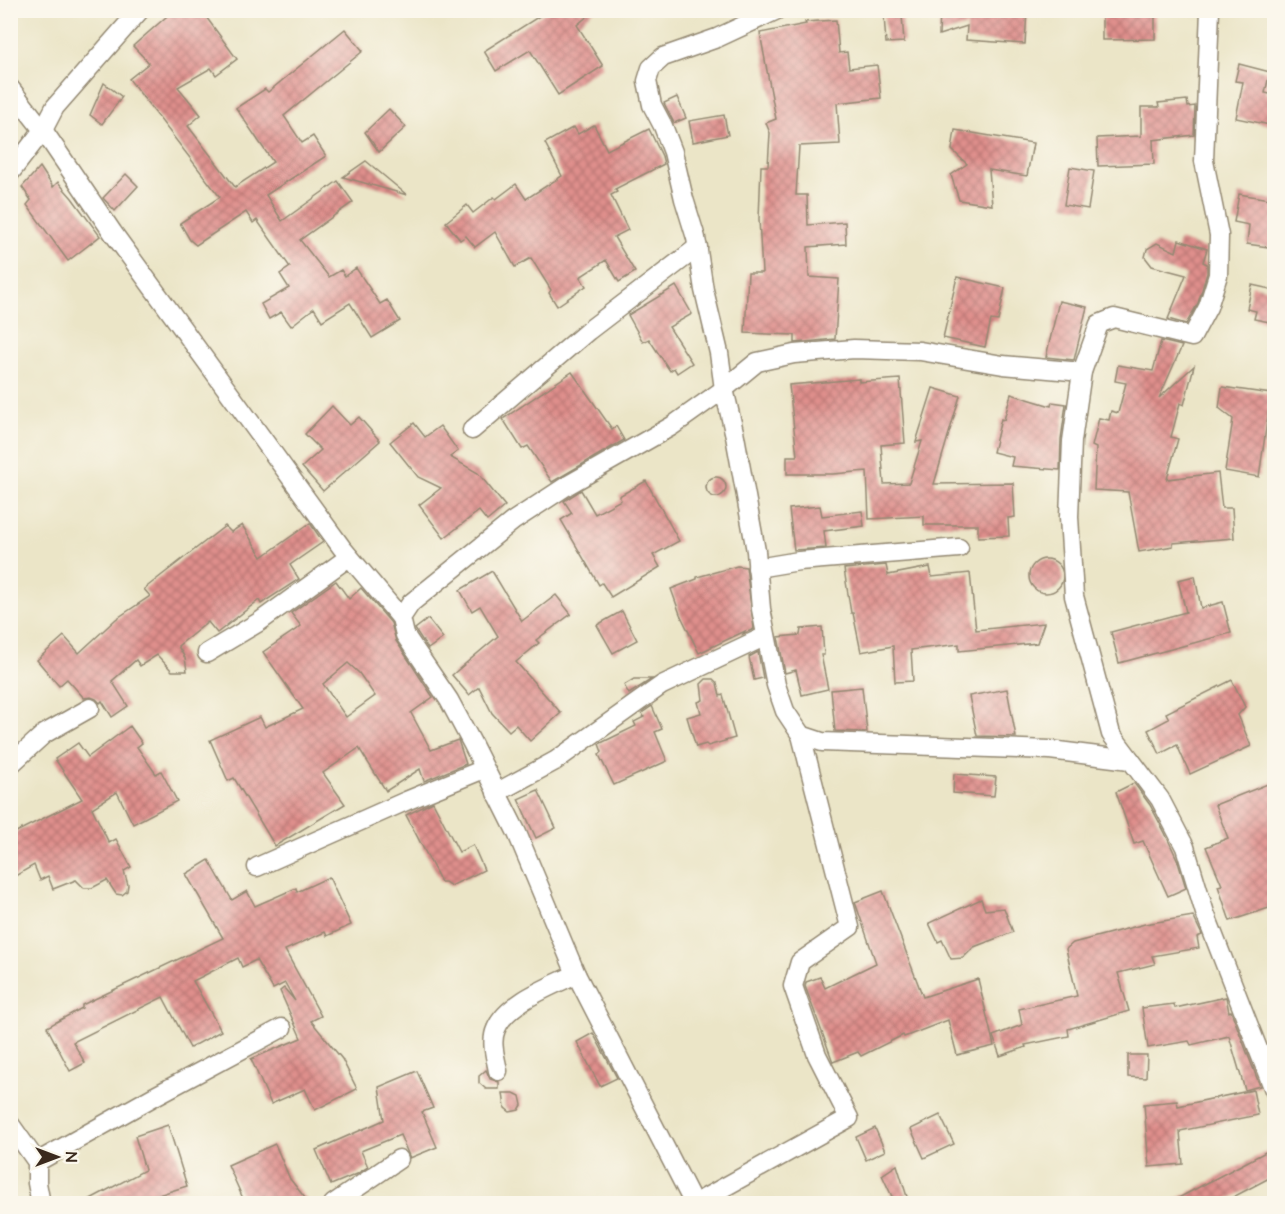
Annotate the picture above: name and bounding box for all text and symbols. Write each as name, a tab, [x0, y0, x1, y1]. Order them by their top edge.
north arrow	[27, 1127, 87, 1187]
text: N	[60, 1152, 82, 1162]

